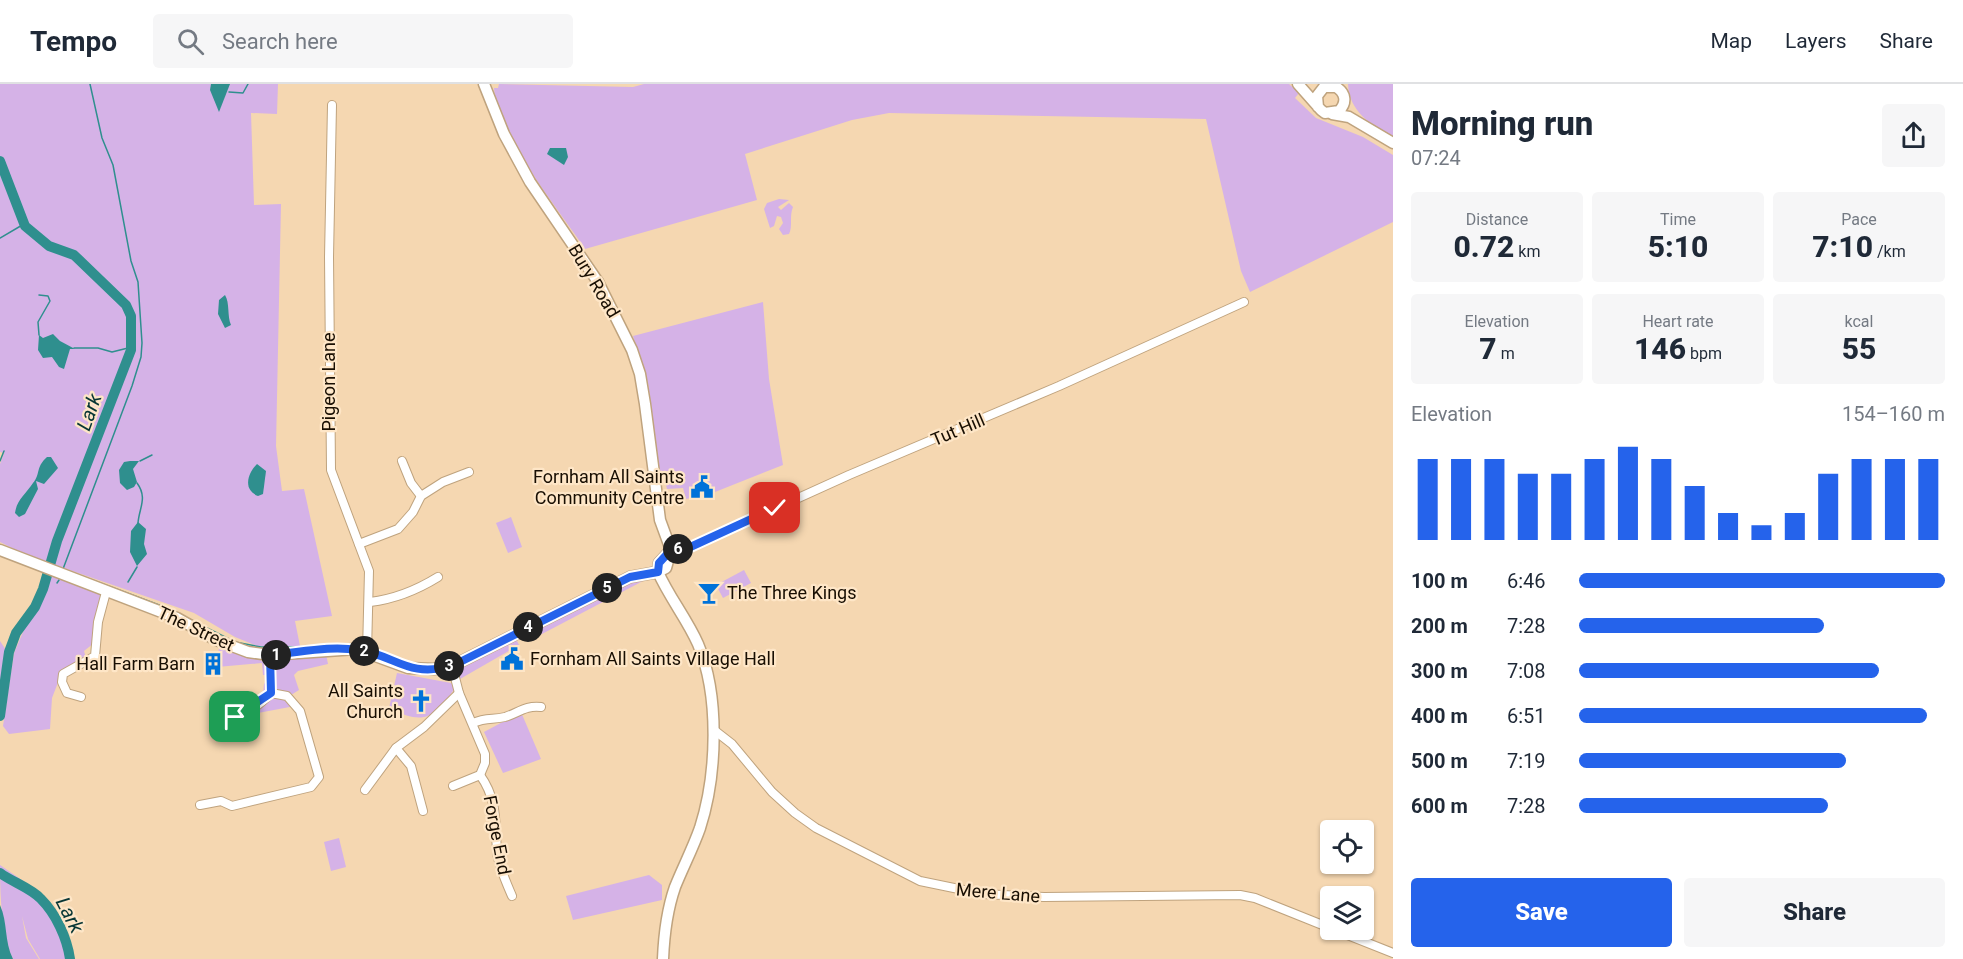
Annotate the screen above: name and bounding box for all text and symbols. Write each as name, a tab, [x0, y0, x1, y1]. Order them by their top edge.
search box	[153, 14, 573, 68]
text: Tempo	[30, 25, 117, 58]
icon: search	[174, 25, 207, 58]
text: Search here	[222, 29, 338, 54]
text: Map	[1710, 29, 1752, 53]
text: Layers	[1785, 29, 1846, 53]
text: Share	[1879, 29, 1933, 53]
text: Morning run	[1411, 104, 1593, 143]
button: share	[1882, 104, 1945, 167]
text: 07:24	[1411, 146, 1461, 170]
text: Distance	[1466, 210, 1528, 229]
text: Time	[1660, 210, 1696, 229]
text: Pace	[1841, 210, 1877, 229]
text: 0.72	[1454, 229, 1514, 264]
text: 5:10	[1648, 229, 1708, 264]
text: 7:10	[1812, 229, 1873, 264]
street label: Bury Road	[564, 240, 624, 321]
text: km	[1514, 242, 1540, 261]
text: /km	[1873, 242, 1906, 261]
text: Elevation	[1465, 312, 1529, 331]
text: Heart rate	[1642, 312, 1714, 331]
text: kcal	[1845, 312, 1873, 331]
text: 7	[1479, 331, 1497, 366]
text: 146	[1634, 331, 1686, 366]
text: 55	[1842, 331, 1876, 366]
street label: Pigeon Lane	[318, 332, 339, 432]
text: m	[1497, 344, 1515, 363]
text: bpm	[1686, 344, 1722, 363]
water label: Lark	[71, 389, 107, 434]
text: Elevation	[1411, 402, 1492, 426]
text: 154–160 m	[1842, 402, 1945, 426]
street label: Tut Hill	[928, 409, 988, 450]
place label: Fornham All Saints Community Centre	[533, 466, 684, 508]
public building icon: Fornham All Saints Community Centre	[689, 474, 715, 500]
pin	[749, 482, 800, 533]
icon: check	[758, 491, 791, 524]
pin: 6	[663, 534, 693, 564]
text: 6	[673, 539, 683, 558]
text: 100 m	[1411, 569, 1468, 593]
text: 6:46	[1507, 569, 1546, 593]
pin: 5	[592, 573, 622, 603]
text: 5	[602, 578, 612, 597]
bar icon: The Three Kings	[696, 580, 722, 606]
place label: The Three Kings	[727, 582, 856, 603]
street label: The Street	[155, 602, 238, 655]
pin: 4	[513, 612, 543, 642]
text: 200 m	[1411, 614, 1468, 638]
text: 7:28	[1507, 614, 1546, 638]
text: 4	[523, 617, 533, 636]
pin: 2	[349, 636, 379, 666]
pin: 1	[261, 640, 291, 670]
text: 2	[359, 641, 369, 660]
text: 1	[271, 645, 281, 664]
public building icon: Fornham All Saints Village Hall	[499, 646, 525, 672]
place label: Fornham All Saints Village Hall	[530, 648, 775, 669]
building icon: Hall Farm Barn	[200, 651, 226, 677]
pin: 3	[434, 651, 464, 681]
place label: Hall Farm Barn	[76, 653, 195, 674]
text: 3	[444, 656, 454, 675]
text: 300 m	[1411, 659, 1468, 683]
text: 7:08	[1507, 659, 1546, 683]
place label: All Saints Church	[328, 680, 403, 722]
church icon: All Saints Church	[408, 688, 434, 714]
pin	[209, 691, 260, 742]
icon: arrive	[218, 700, 251, 733]
text: 400 m	[1411, 704, 1468, 728]
text: 6:51	[1507, 704, 1546, 728]
text: 500 m	[1411, 749, 1468, 773]
text: 7:19	[1507, 749, 1546, 773]
street label: Forge End	[480, 793, 515, 876]
text: 600 m	[1411, 794, 1468, 818]
text: 7:28	[1507, 794, 1546, 818]
map controls	[1320, 820, 1374, 940]
button: locate	[1320, 820, 1374, 874]
street label: Mere Lane	[955, 878, 1041, 907]
button: Save	[1411, 878, 1672, 947]
button: Share	[1684, 878, 1945, 947]
button: layers	[1320, 886, 1374, 940]
water label: Lark	[51, 893, 90, 938]

